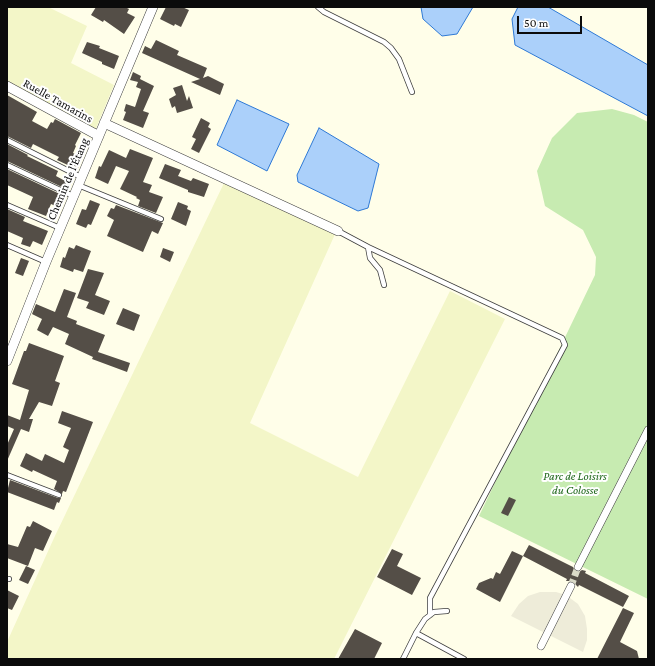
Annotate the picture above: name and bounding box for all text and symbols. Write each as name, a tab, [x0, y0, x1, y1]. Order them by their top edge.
scale bar	[519, 8, 584, 34]
text: 50 m	[524, 16, 548, 30]
street label: Ruelle Tamarins	[21, 76, 95, 126]
street label: Chemin de l'Étang	[44, 136, 92, 222]
park label: Parc de Loisirs du Colosse	[543, 469, 607, 497]

